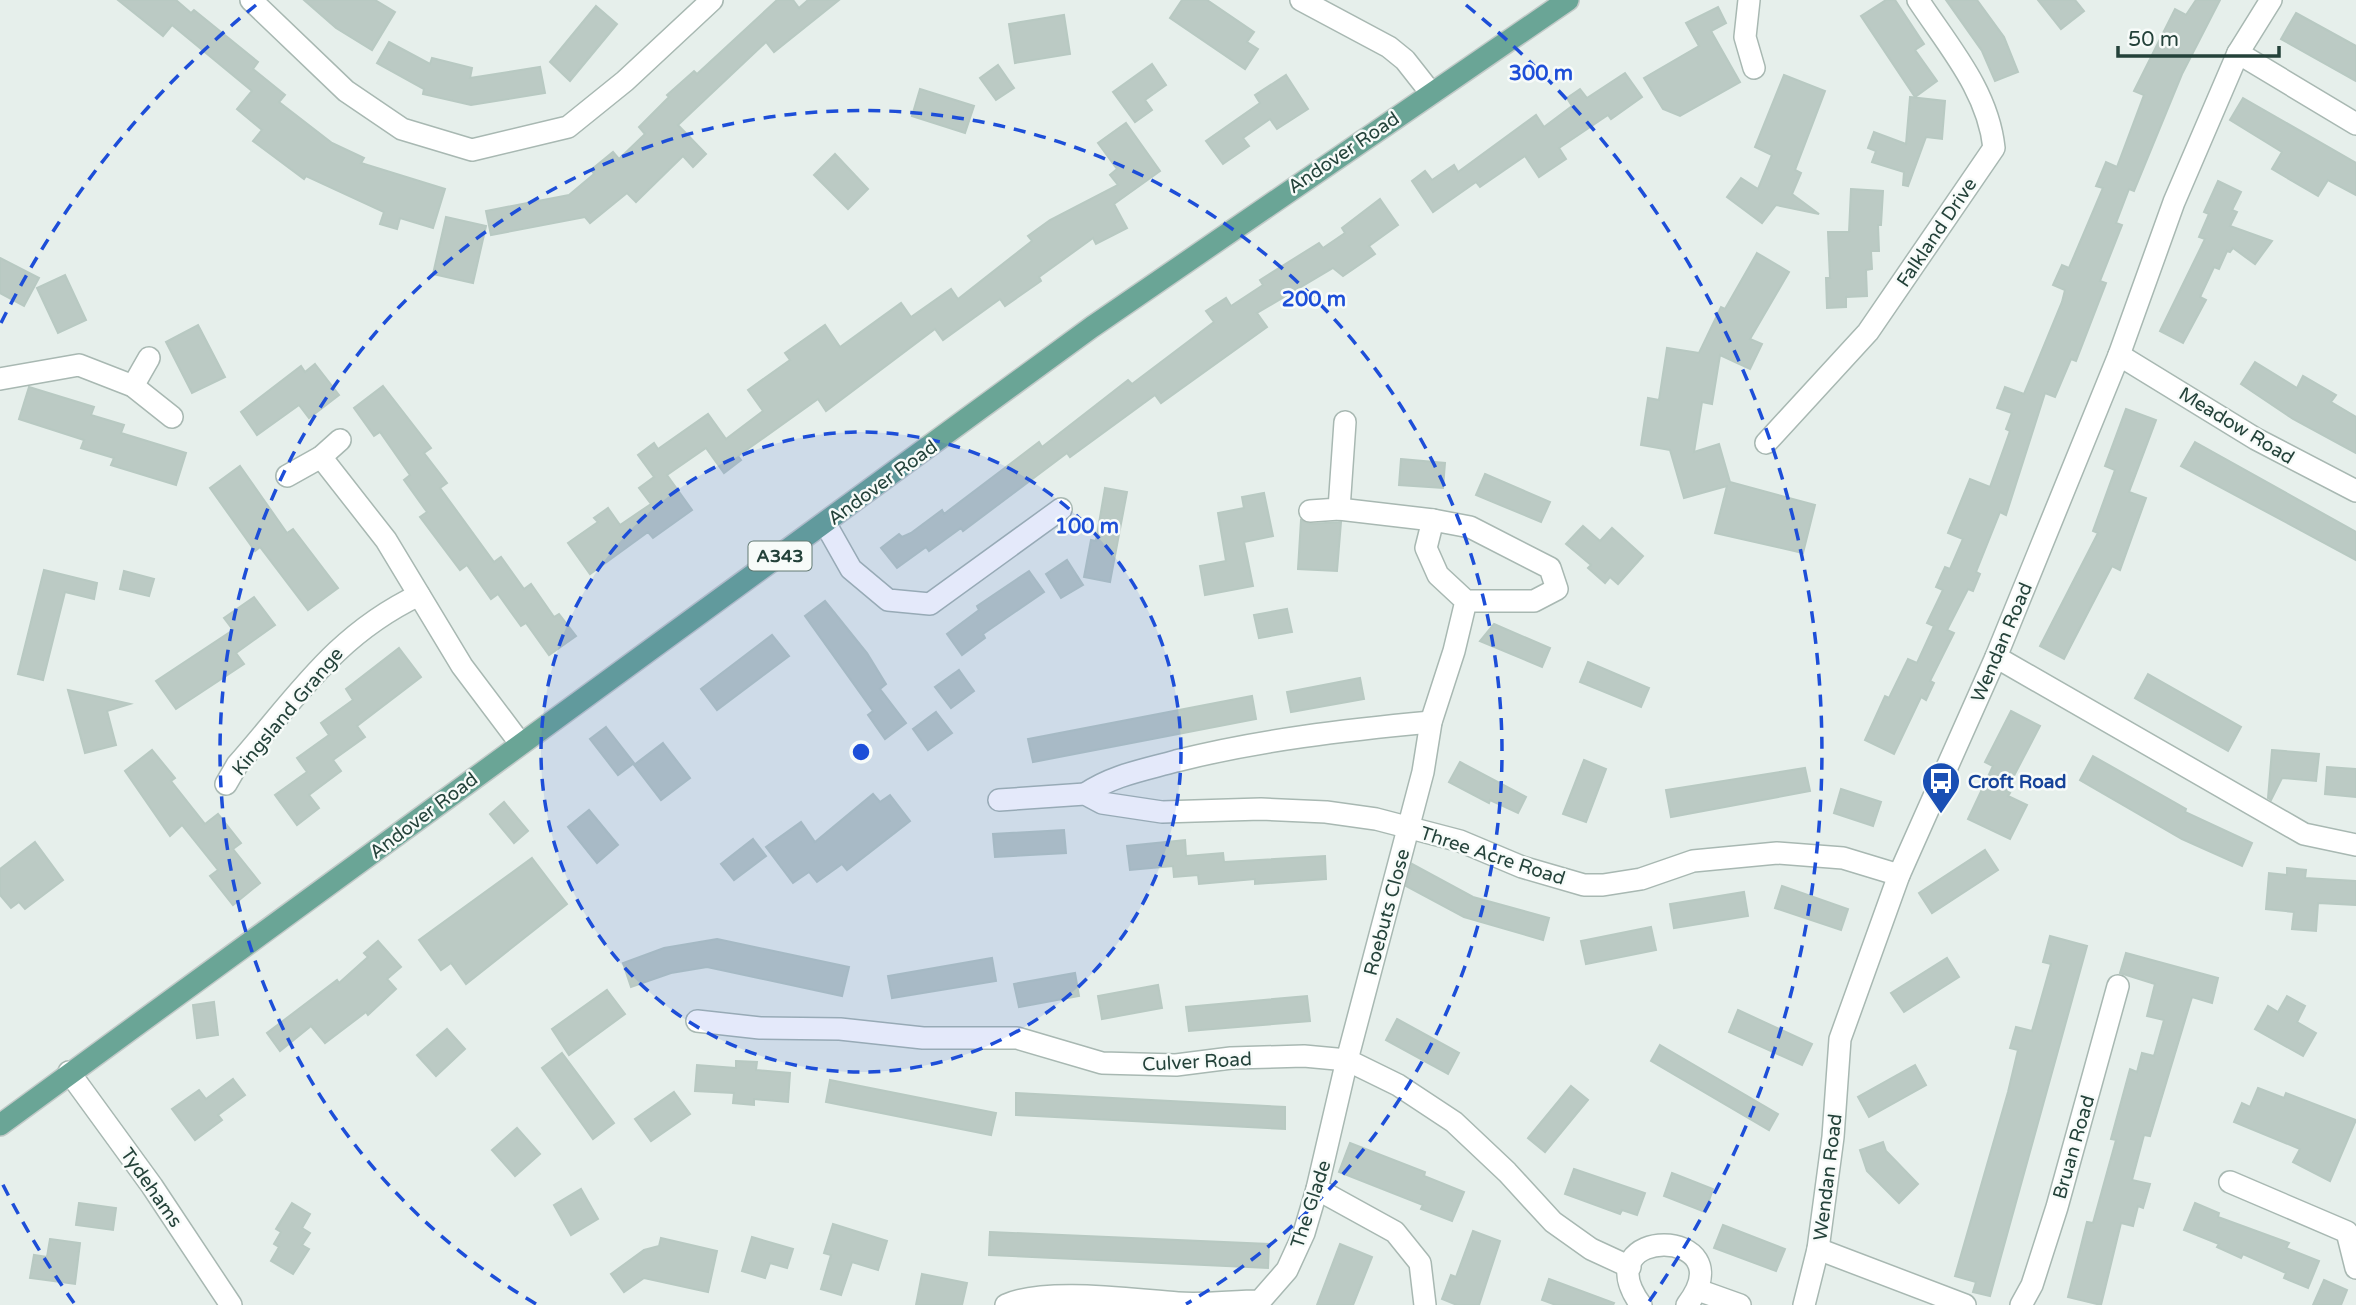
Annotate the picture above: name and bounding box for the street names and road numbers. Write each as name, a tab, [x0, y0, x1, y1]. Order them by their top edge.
street label: Andover Road	[1284, 107, 1403, 198]
street label: Falkland Drive	[1892, 174, 1981, 291]
street label: Meadow Road	[2175, 383, 2298, 469]
street label: Andover Road	[824, 436, 942, 530]
road number: A343	[748, 542, 812, 570]
street label: Wendan Road	[1967, 579, 2037, 705]
street label: Kingsland Grange	[228, 643, 348, 780]
street label: Andover Road	[365, 768, 482, 864]
street label: Three Acre Road	[1417, 822, 1568, 890]
street label: Roebuts Close	[1360, 847, 1414, 978]
street label: Culver Road	[1142, 1048, 1253, 1076]
street label: Bruan Road	[2049, 1093, 2099, 1202]
street label: Wendan Road	[1809, 1112, 1847, 1242]
street label: Tydehams	[116, 1144, 187, 1232]
street label: The Glade	[1286, 1158, 1336, 1251]

